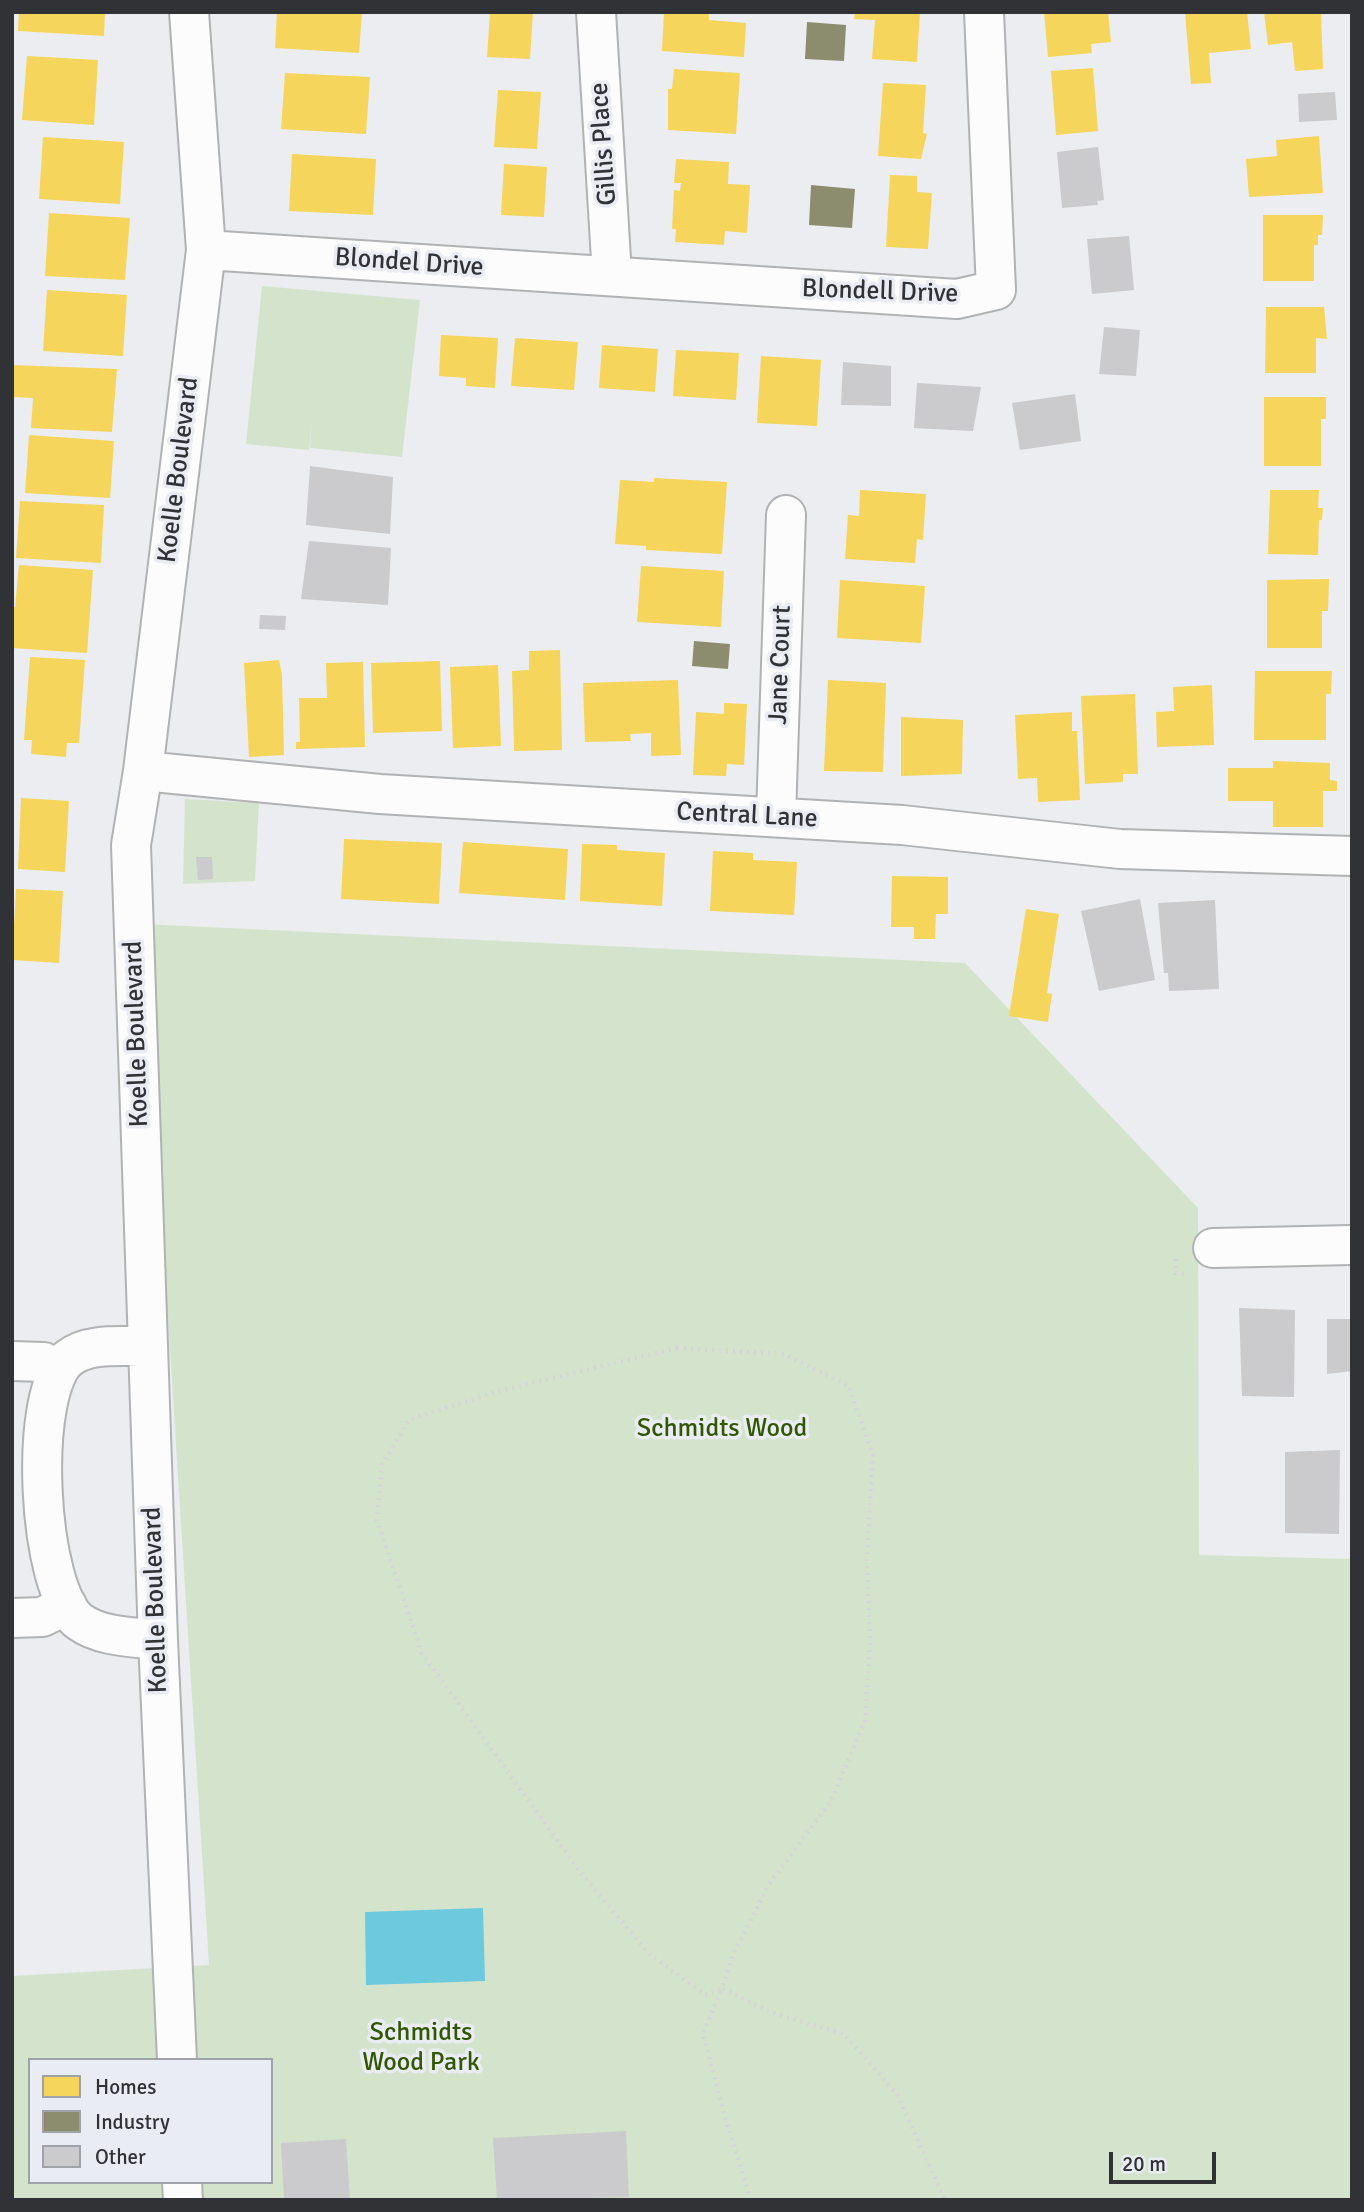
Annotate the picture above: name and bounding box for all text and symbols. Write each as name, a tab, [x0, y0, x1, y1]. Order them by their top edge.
street label: Gillis Place	[584, 81, 624, 207]
street label: Blondel Drive	[334, 242, 484, 284]
street label: Blondell Drive	[801, 274, 959, 310]
street label: Koelle Boulevard	[152, 375, 206, 565]
street label: Jane Court	[763, 605, 799, 725]
street label: Central Lane	[676, 797, 818, 835]
street label: Koelle Boulevard	[118, 940, 156, 1128]
park label: Schmidts Wood	[637, 1413, 807, 1445]
street label: Koelle Boulevard	[137, 1506, 175, 1694]
park label: Schmidts Wood Park	[362, 2017, 480, 2078]
legend	[28, 2058, 273, 2184]
text: Homes	[95, 2074, 157, 2100]
text: Industry	[95, 2109, 170, 2135]
scale bar	[1112, 2138, 1219, 2182]
text: Other	[95, 2144, 146, 2170]
text: 20 m	[1122, 2151, 1166, 2177]

